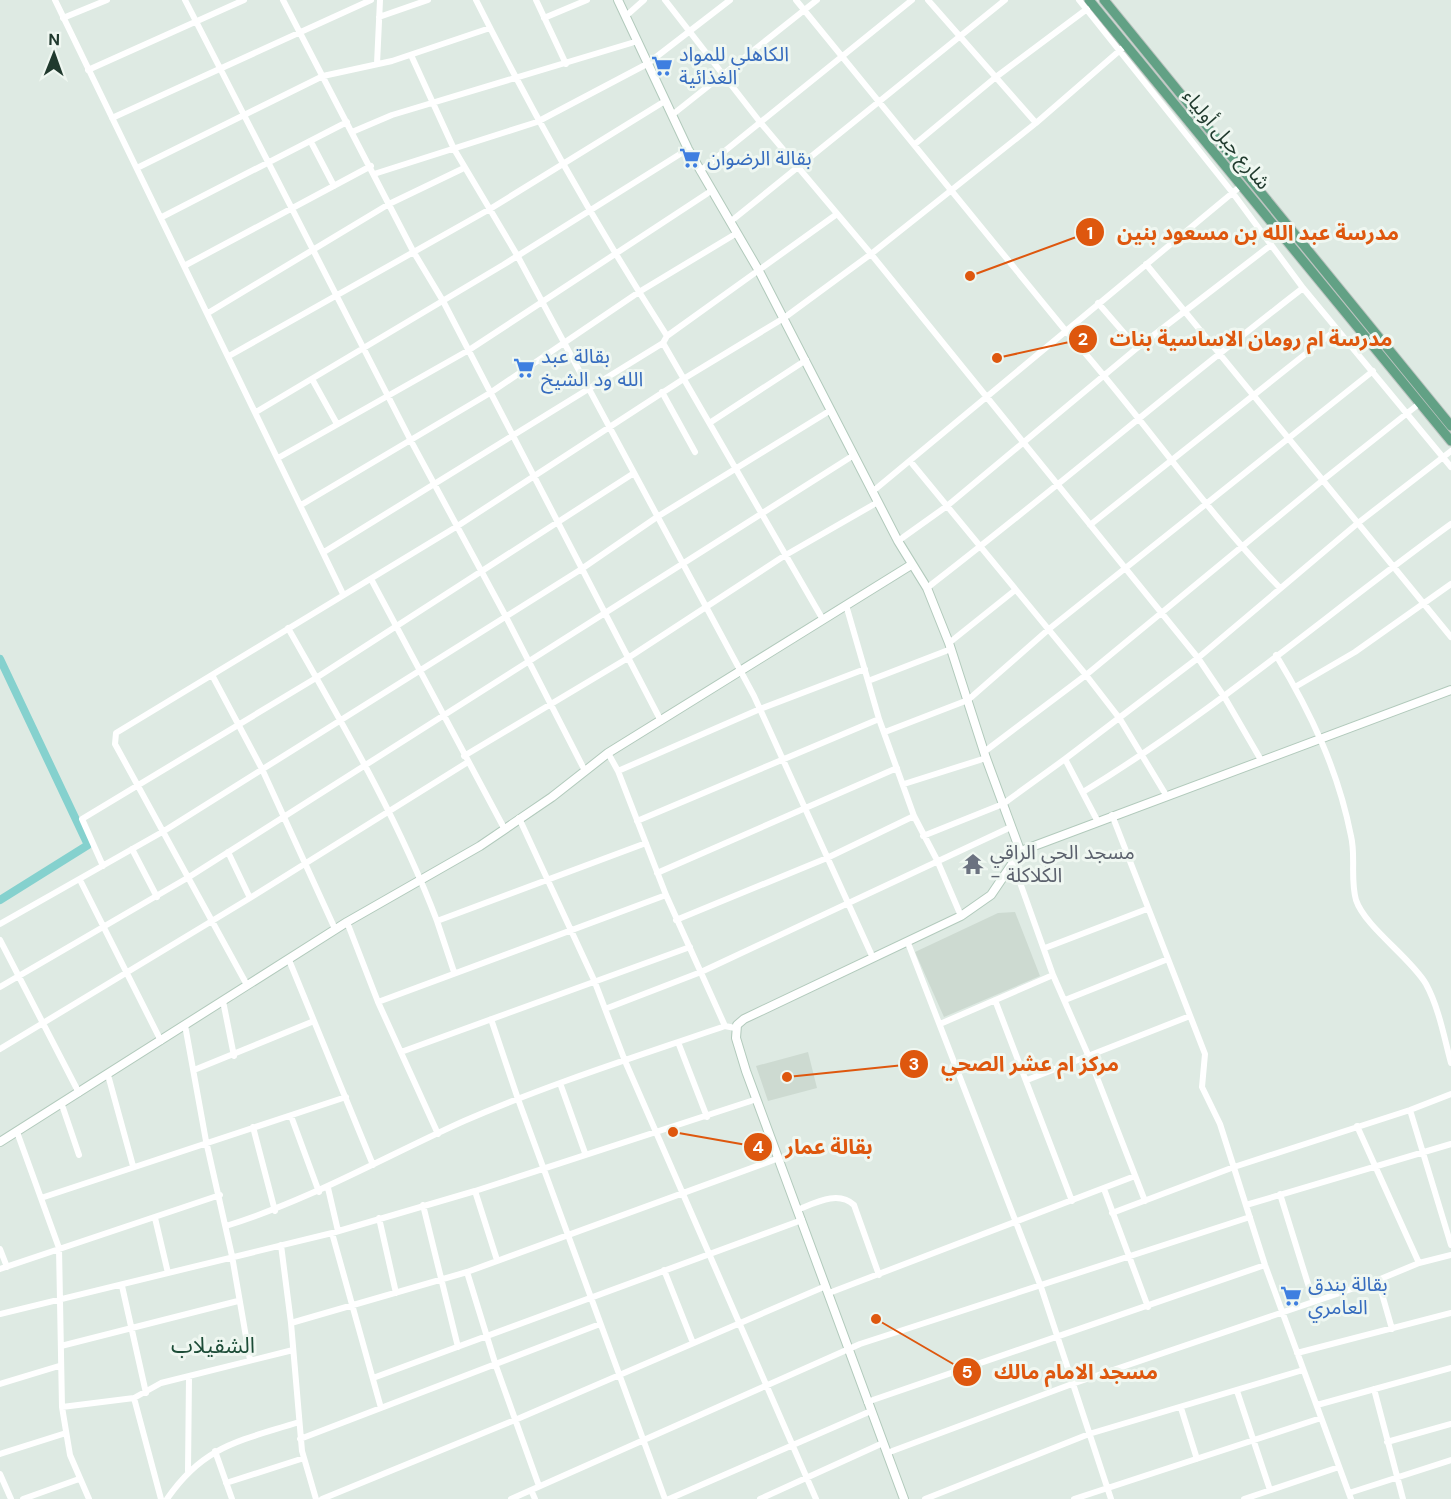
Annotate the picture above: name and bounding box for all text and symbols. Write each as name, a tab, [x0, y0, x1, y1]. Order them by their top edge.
north arrow	[24, 24, 84, 84]
text: N	[48, 29, 60, 50]
place label: الكاهلي للمواد الغذائية	[679, 41, 789, 90]
supermarket icon: الكاهلي للمواد الغذائية	[650, 54, 674, 78]
street label: شارع جبل أولياء	[1176, 83, 1277, 196]
place label: بقالة الرضوان	[707, 145, 812, 171]
supermarket icon: بقالة الرضوان	[678, 146, 702, 170]
callout: مدرسة عبد الله بن مسعود بنين	[1075, 213, 1411, 252]
text: مدرسة عبد الله بن مسعود بنين	[1117, 219, 1399, 247]
text: 1	[1087, 221, 1093, 245]
callout: مدرسة ام رومان الاساسية بنات	[1068, 319, 1405, 358]
text: مدرسة ام رومان الاساسية بنات	[1109, 325, 1393, 355]
text: 2	[1078, 327, 1088, 351]
place label: بقالة عبد الله ود الشيخ	[541, 343, 643, 394]
supermarket icon: بقالة عبد الله ود الشيخ	[512, 356, 536, 380]
place label: مسجد الحي الراقي - الكلاكلة	[990, 839, 1135, 888]
temple icon: مسجد الحي الراقي - الكلاكلة	[961, 852, 985, 876]
callout: مركز ام عشر الصحي	[899, 1045, 1131, 1084]
text: مركز ام عشر الصحي	[941, 1050, 1119, 1081]
text: 3	[909, 1052, 919, 1076]
callout: بقالة عمار	[743, 1127, 885, 1166]
text: بقالة عمار	[784, 1133, 873, 1161]
text: 4	[752, 1135, 764, 1159]
place label: بقالة بندق العامري	[1308, 1271, 1388, 1323]
supermarket icon: بقالة بندق العامري	[1279, 1284, 1303, 1308]
district label: الشقيلاب	[171, 1331, 255, 1360]
callout: مسجد الامام مالك	[952, 1353, 1170, 1392]
text: مسجد الامام مالك	[994, 1358, 1158, 1388]
text: 5	[961, 1360, 973, 1384]

